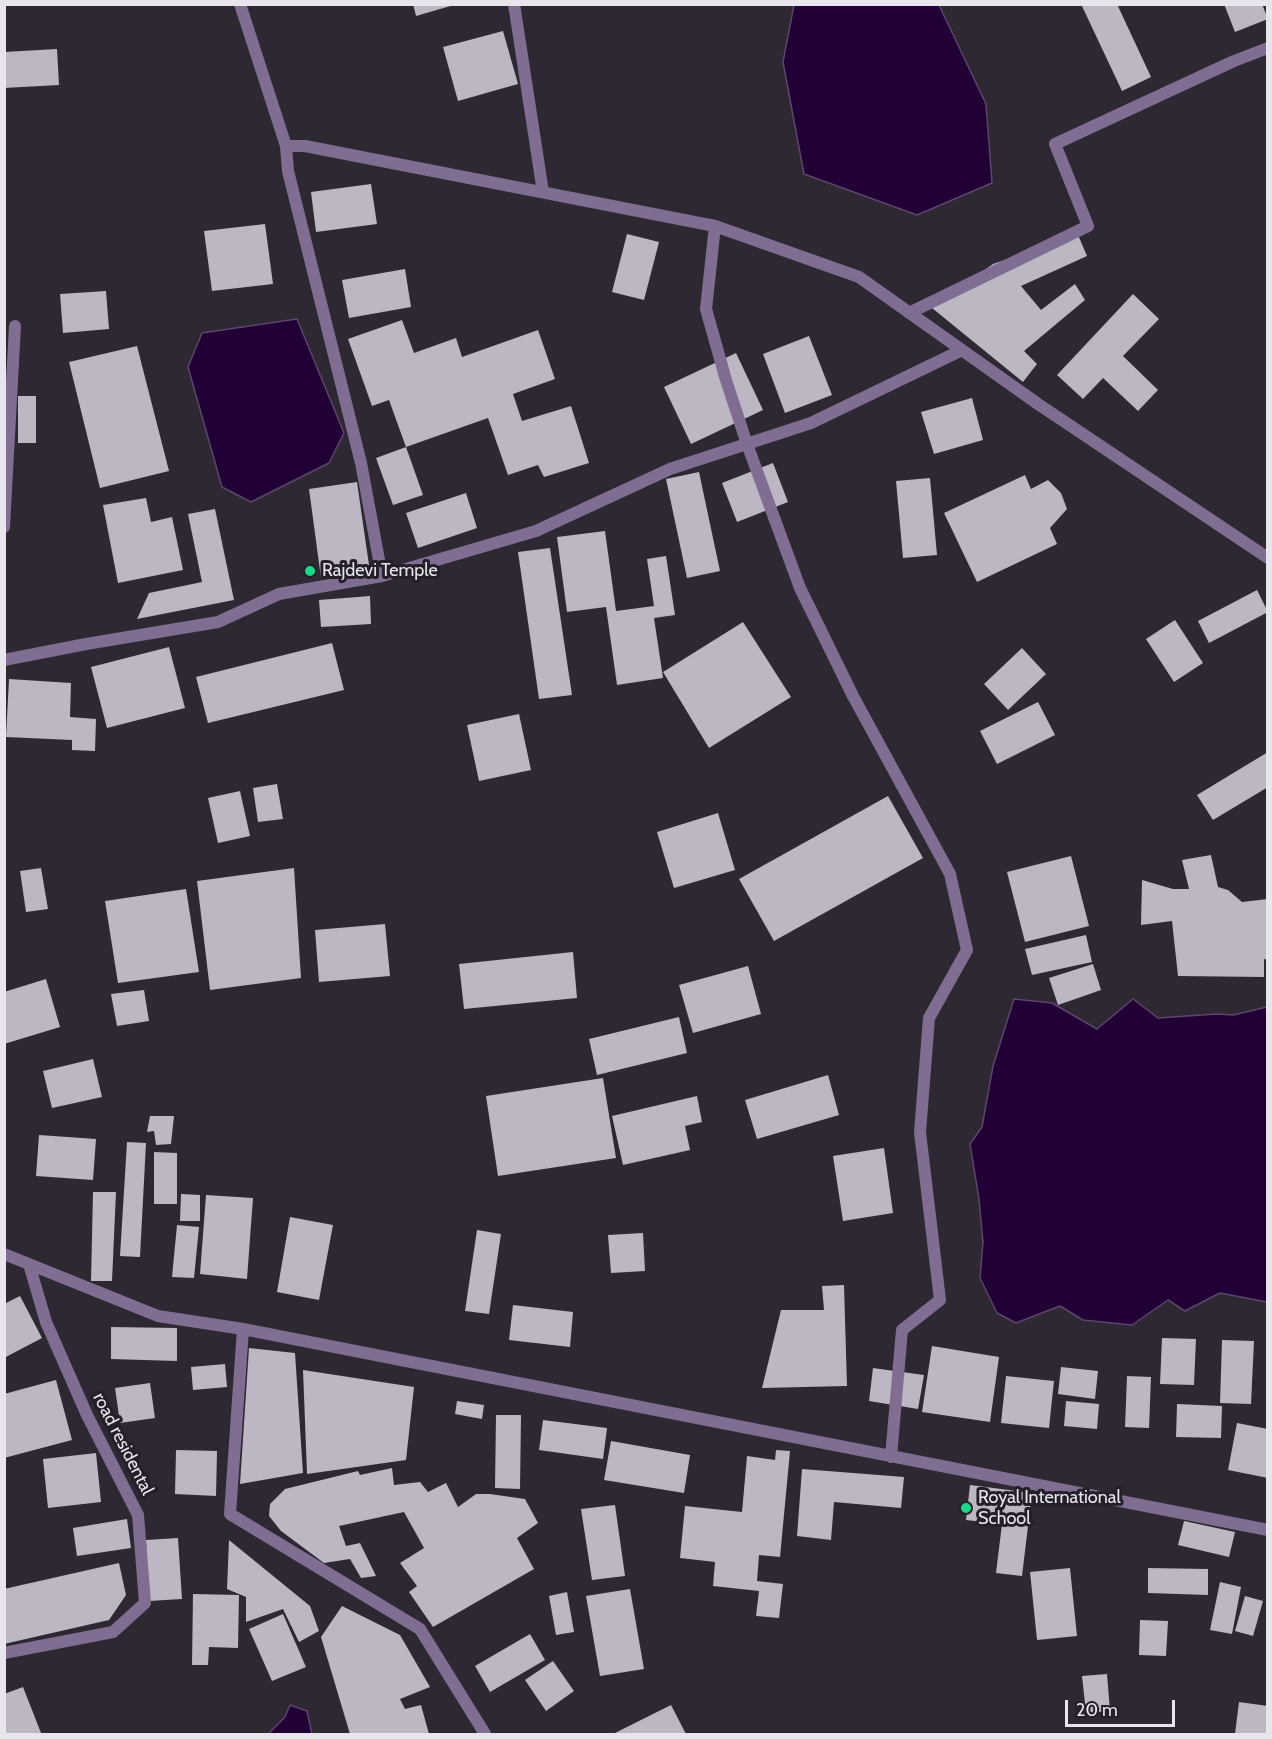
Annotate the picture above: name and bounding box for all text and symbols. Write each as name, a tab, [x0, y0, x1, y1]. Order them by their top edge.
place label: Rajdevi Temple	[322, 560, 438, 582]
marker: Rajdevi Temple	[303, 564, 317, 578]
street label: road residental	[88, 1389, 158, 1499]
place label: Royal International School	[978, 1487, 1121, 1530]
marker: Royal International School	[959, 1501, 973, 1515]
scale bar	[1068, 1688, 1178, 1726]
text: 20 m	[1076, 1699, 1118, 1721]

